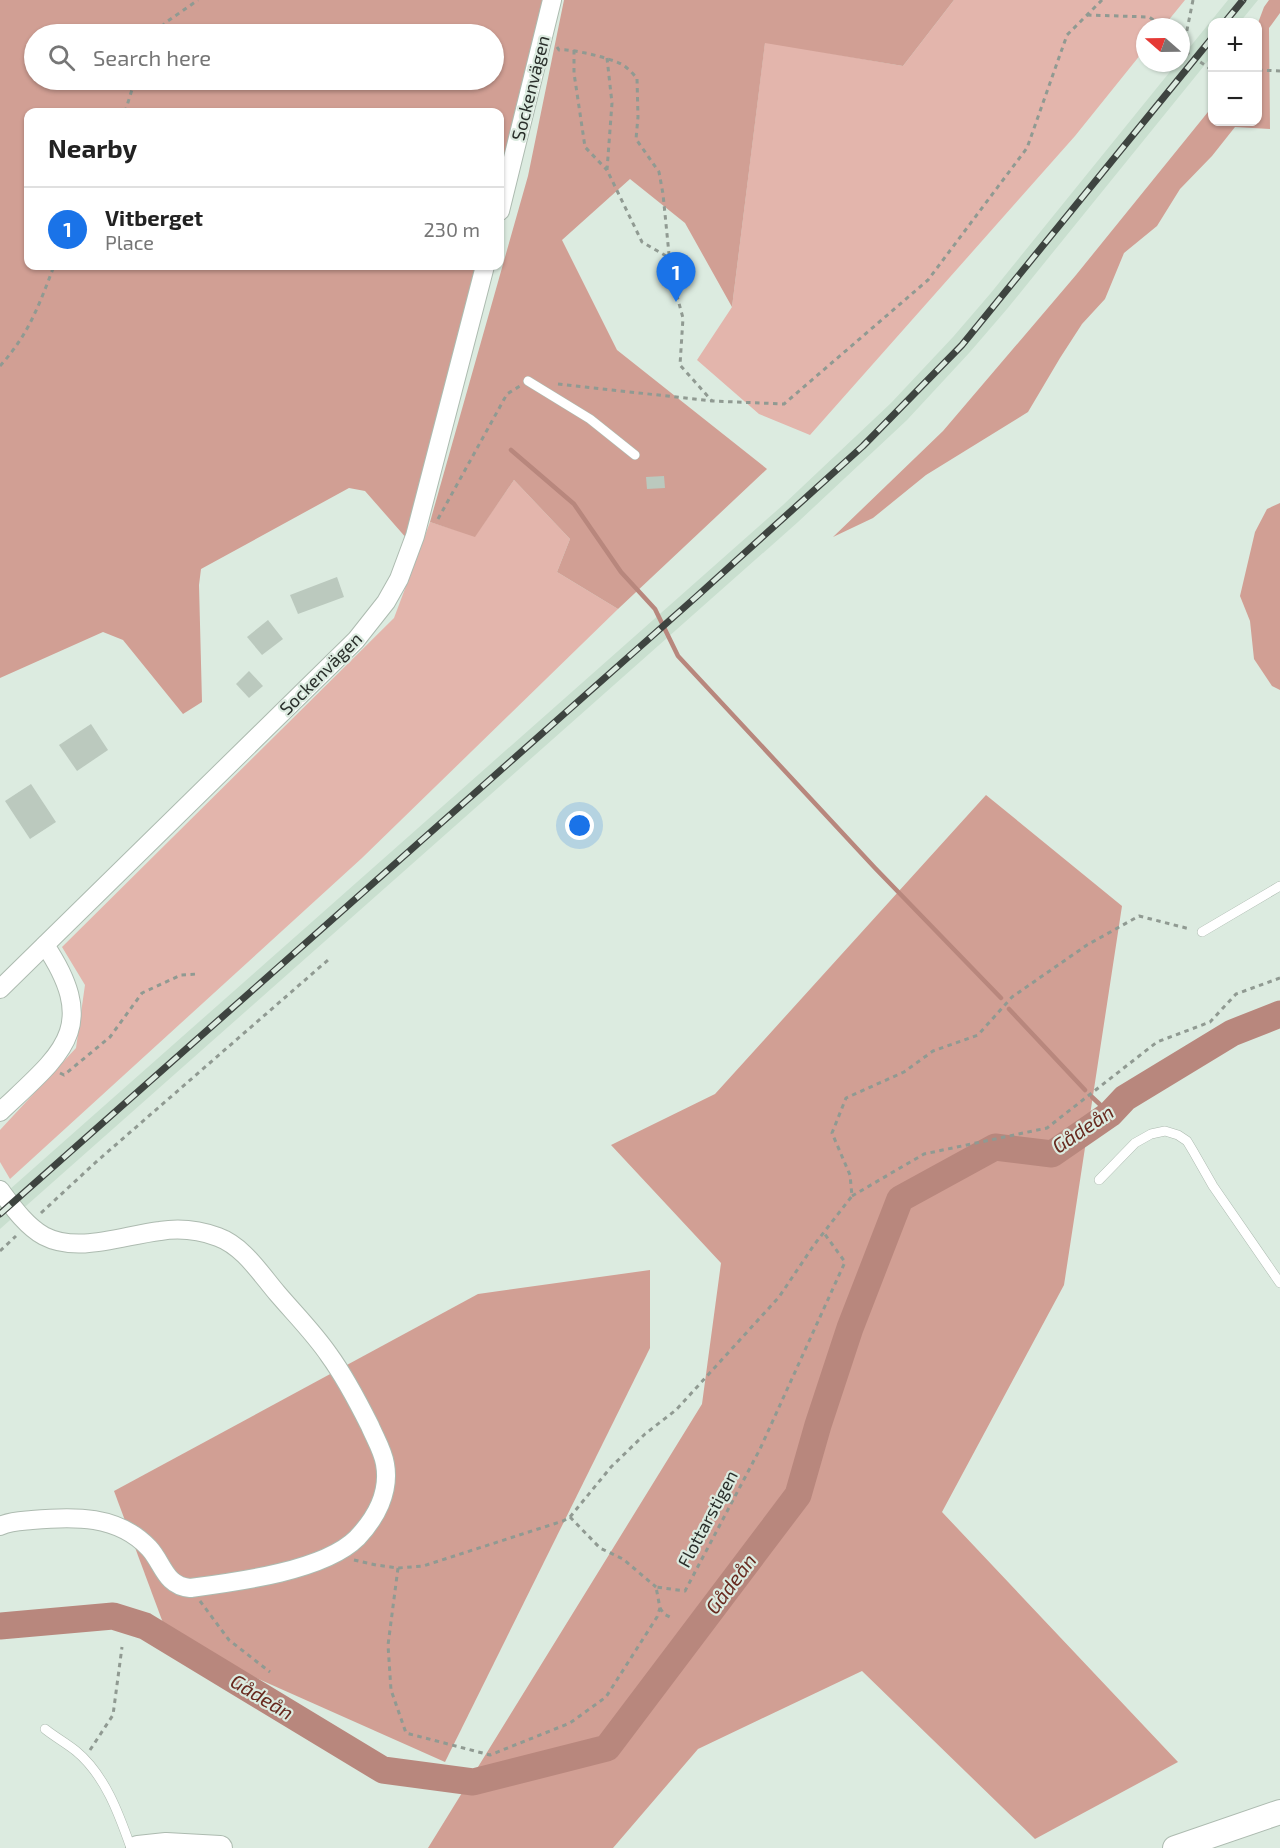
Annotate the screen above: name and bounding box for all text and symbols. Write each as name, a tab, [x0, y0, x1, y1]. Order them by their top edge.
north arrow	[1136, 18, 1190, 72]
map controls	[1208, 18, 1262, 126]
button: +	[1208, 18, 1262, 72]
search box	[24, 24, 504, 90]
street label: Sockenvägen	[506, 33, 554, 143]
icon: search	[45, 41, 78, 74]
text: Search here	[93, 44, 211, 70]
button: −	[1208, 72, 1262, 126]
text: Nearby	[48, 132, 137, 163]
text: Vitberget	[105, 204, 203, 230]
text: 1	[63, 217, 72, 241]
text: 230 m	[424, 217, 480, 241]
text: Place	[105, 230, 154, 254]
pin: 1	[656, 252, 696, 302]
street label: Sockenvägen	[274, 627, 366, 719]
your location	[565, 811, 594, 840]
water label: Gådeån	[1047, 1099, 1118, 1157]
street label: Flottarstigen	[672, 1466, 742, 1571]
water label: Gådeån	[700, 1549, 761, 1618]
water label: Gådeån	[227, 1668, 298, 1724]

